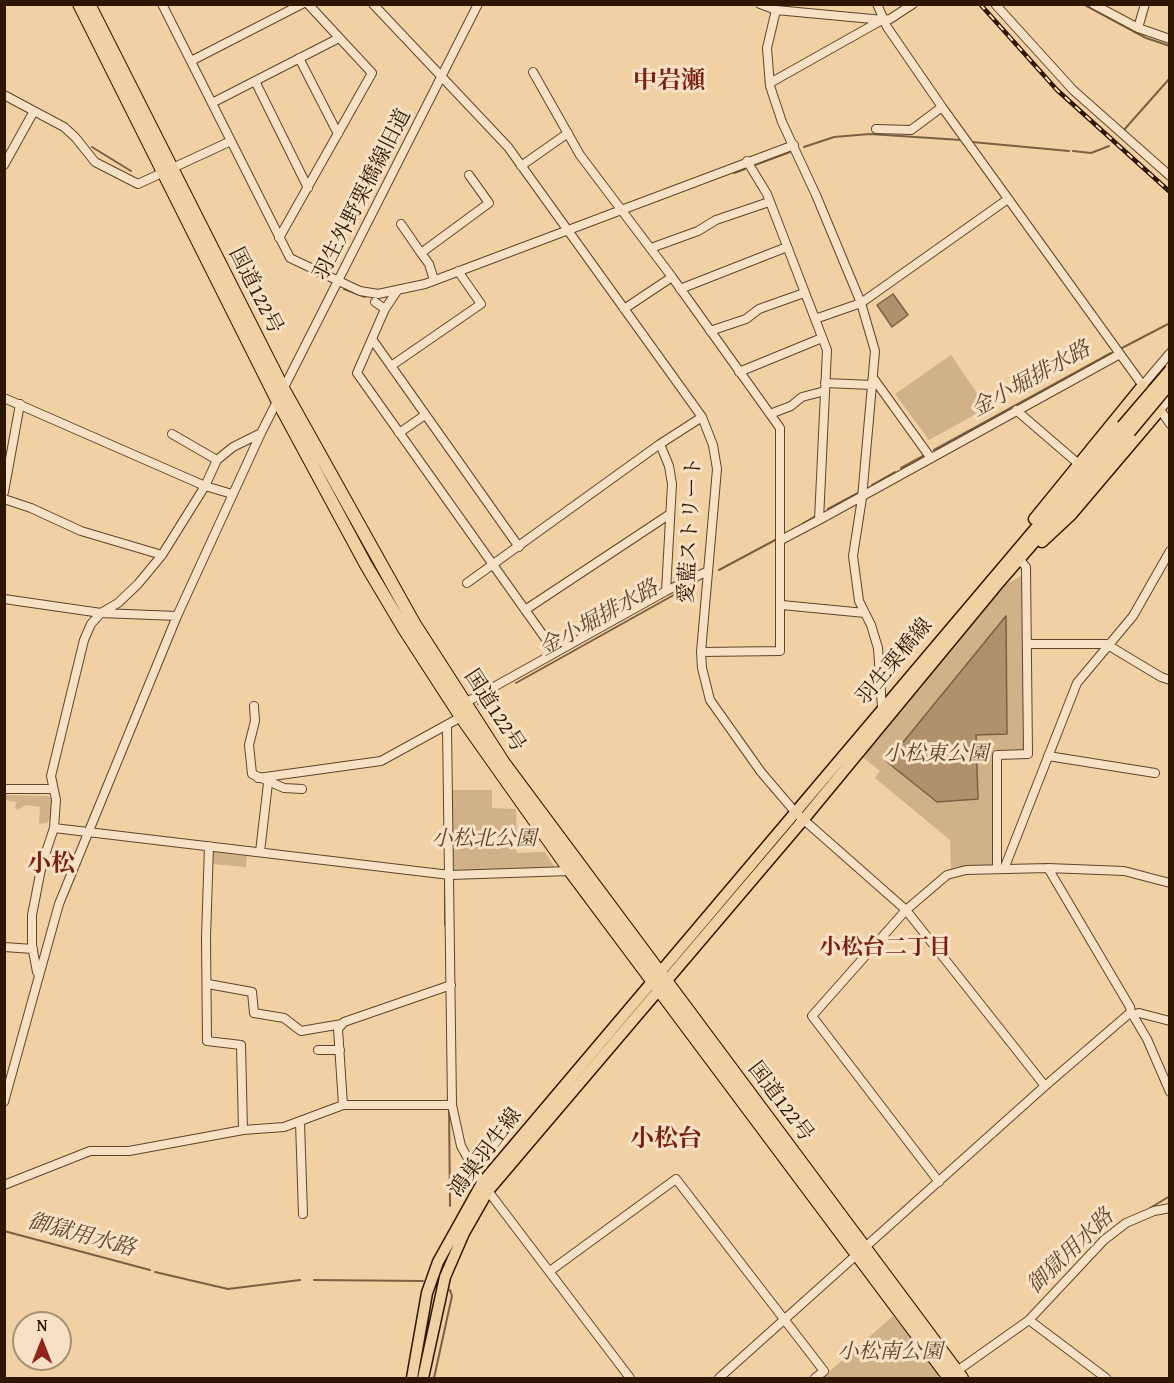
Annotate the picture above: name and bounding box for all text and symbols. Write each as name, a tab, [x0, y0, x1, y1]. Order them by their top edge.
district label: 中岩瀬	[633, 68, 705, 96]
street label: 羽生外野栗橋線旧道	[309, 105, 417, 285]
street label: 国道122号	[223, 244, 287, 338]
water label: 金小堀排水路	[967, 336, 1095, 424]
street label: 愛藍ストリート	[675, 456, 707, 604]
water label: 金小堀排水路	[535, 575, 663, 663]
street label: 羽生栗橋線	[852, 614, 938, 710]
street label: 国道122号	[458, 665, 530, 757]
park label: 小松東公園	[884, 742, 988, 768]
park label: 小松北公園	[432, 827, 536, 853]
district label: 小松	[27, 851, 75, 879]
district label: 小松台二丁目	[819, 935, 951, 961]
street label: 国道122号	[742, 1057, 818, 1147]
street label: 鴻巣羽生線	[444, 1103, 528, 1203]
district label: 小松台	[630, 1126, 702, 1154]
water label: 御獄用水路	[1022, 1204, 1120, 1300]
water label: 御獄用水路	[24, 1209, 138, 1263]
north arrow	[12, 1311, 72, 1371]
text: N	[37, 1313, 47, 1337]
park label: 小松南公園	[838, 1340, 942, 1366]

